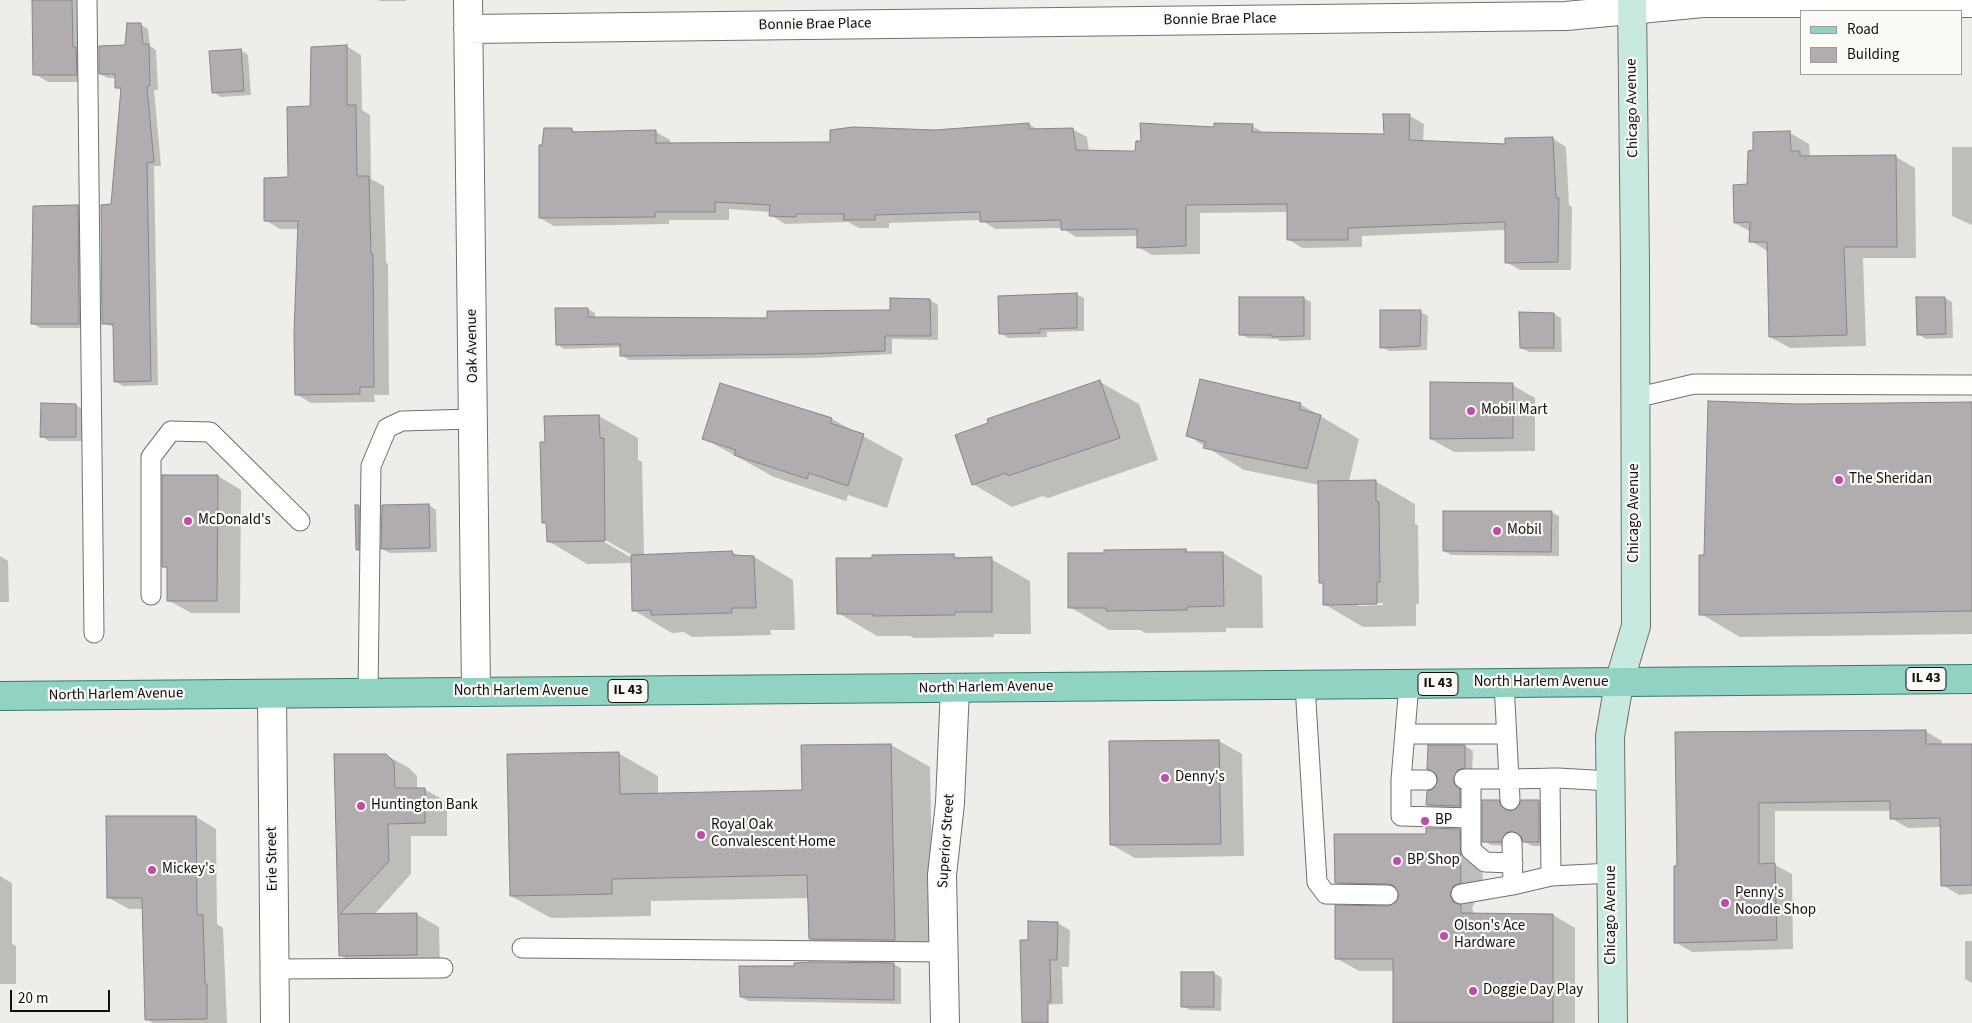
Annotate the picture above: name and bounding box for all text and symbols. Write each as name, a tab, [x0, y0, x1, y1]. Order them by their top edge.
street label: Bonnie Brae Place	[1163, 10, 1277, 30]
legend	[1800, 10, 1962, 75]
street label: Bonnie Brae Place	[758, 15, 872, 35]
text: Road	[1847, 19, 1879, 40]
text: Building	[1847, 44, 1899, 65]
street label: Chicago Avenue	[1623, 58, 1643, 158]
street label: Oak Avenue	[463, 309, 483, 383]
place label: Mobil Mart	[1481, 402, 1548, 420]
marker: Mobil Mart	[1465, 405, 1477, 417]
street label: Chicago Avenue	[1626, 463, 1644, 563]
place label: The Sheridan	[1849, 471, 1932, 489]
marker: The Sheridan	[1833, 474, 1845, 486]
place label: McDonald's	[198, 512, 271, 530]
marker: McDonald's	[182, 515, 194, 527]
place label: Mobil	[1507, 522, 1542, 540]
marker: Mobil	[1491, 525, 1503, 537]
road number: IL 43	[1906, 668, 1946, 691]
road number: IL 43	[1418, 672, 1458, 696]
street label: North Harlem Avenue	[1474, 674, 1608, 692]
street label: North Harlem Avenue	[918, 678, 1054, 698]
road number: IL 43	[608, 679, 648, 702]
street label: North Harlem Avenue	[454, 683, 588, 701]
street label: North Harlem Avenue	[48, 685, 184, 705]
place label: Denny's	[1175, 769, 1225, 787]
marker: Denny's	[1159, 772, 1171, 784]
street label: Superior Street	[935, 793, 959, 889]
place label: Huntington Bank	[371, 797, 478, 815]
marker: Huntington Bank	[355, 800, 367, 812]
place label: BP	[1435, 812, 1452, 830]
marker: BP	[1419, 815, 1431, 827]
place label: Royal Oak Convalescent Home	[711, 817, 836, 852]
street label: Erie Street	[263, 826, 283, 892]
marker: Royal Oak Convalescent Home	[695, 829, 707, 841]
place label: BP Shop	[1407, 852, 1460, 870]
marker: BP Shop	[1391, 855, 1403, 867]
place label: Mickey's	[162, 861, 215, 879]
marker: Mickey's	[146, 864, 158, 876]
street label: Chicago Avenue	[1603, 865, 1621, 965]
place label: Penny's Noodle Shop	[1735, 885, 1816, 920]
marker: Penny's Noodle Shop	[1719, 897, 1731, 909]
place label: Olson's Ace Hardware	[1454, 918, 1525, 953]
marker: Olson's Ace Hardware	[1438, 930, 1450, 942]
scale bar	[12, 980, 112, 1012]
place label: Doggie Day Play	[1483, 982, 1583, 1000]
marker: Doggie Day Play	[1467, 985, 1479, 997]
text: 20 m	[18, 988, 48, 1009]

